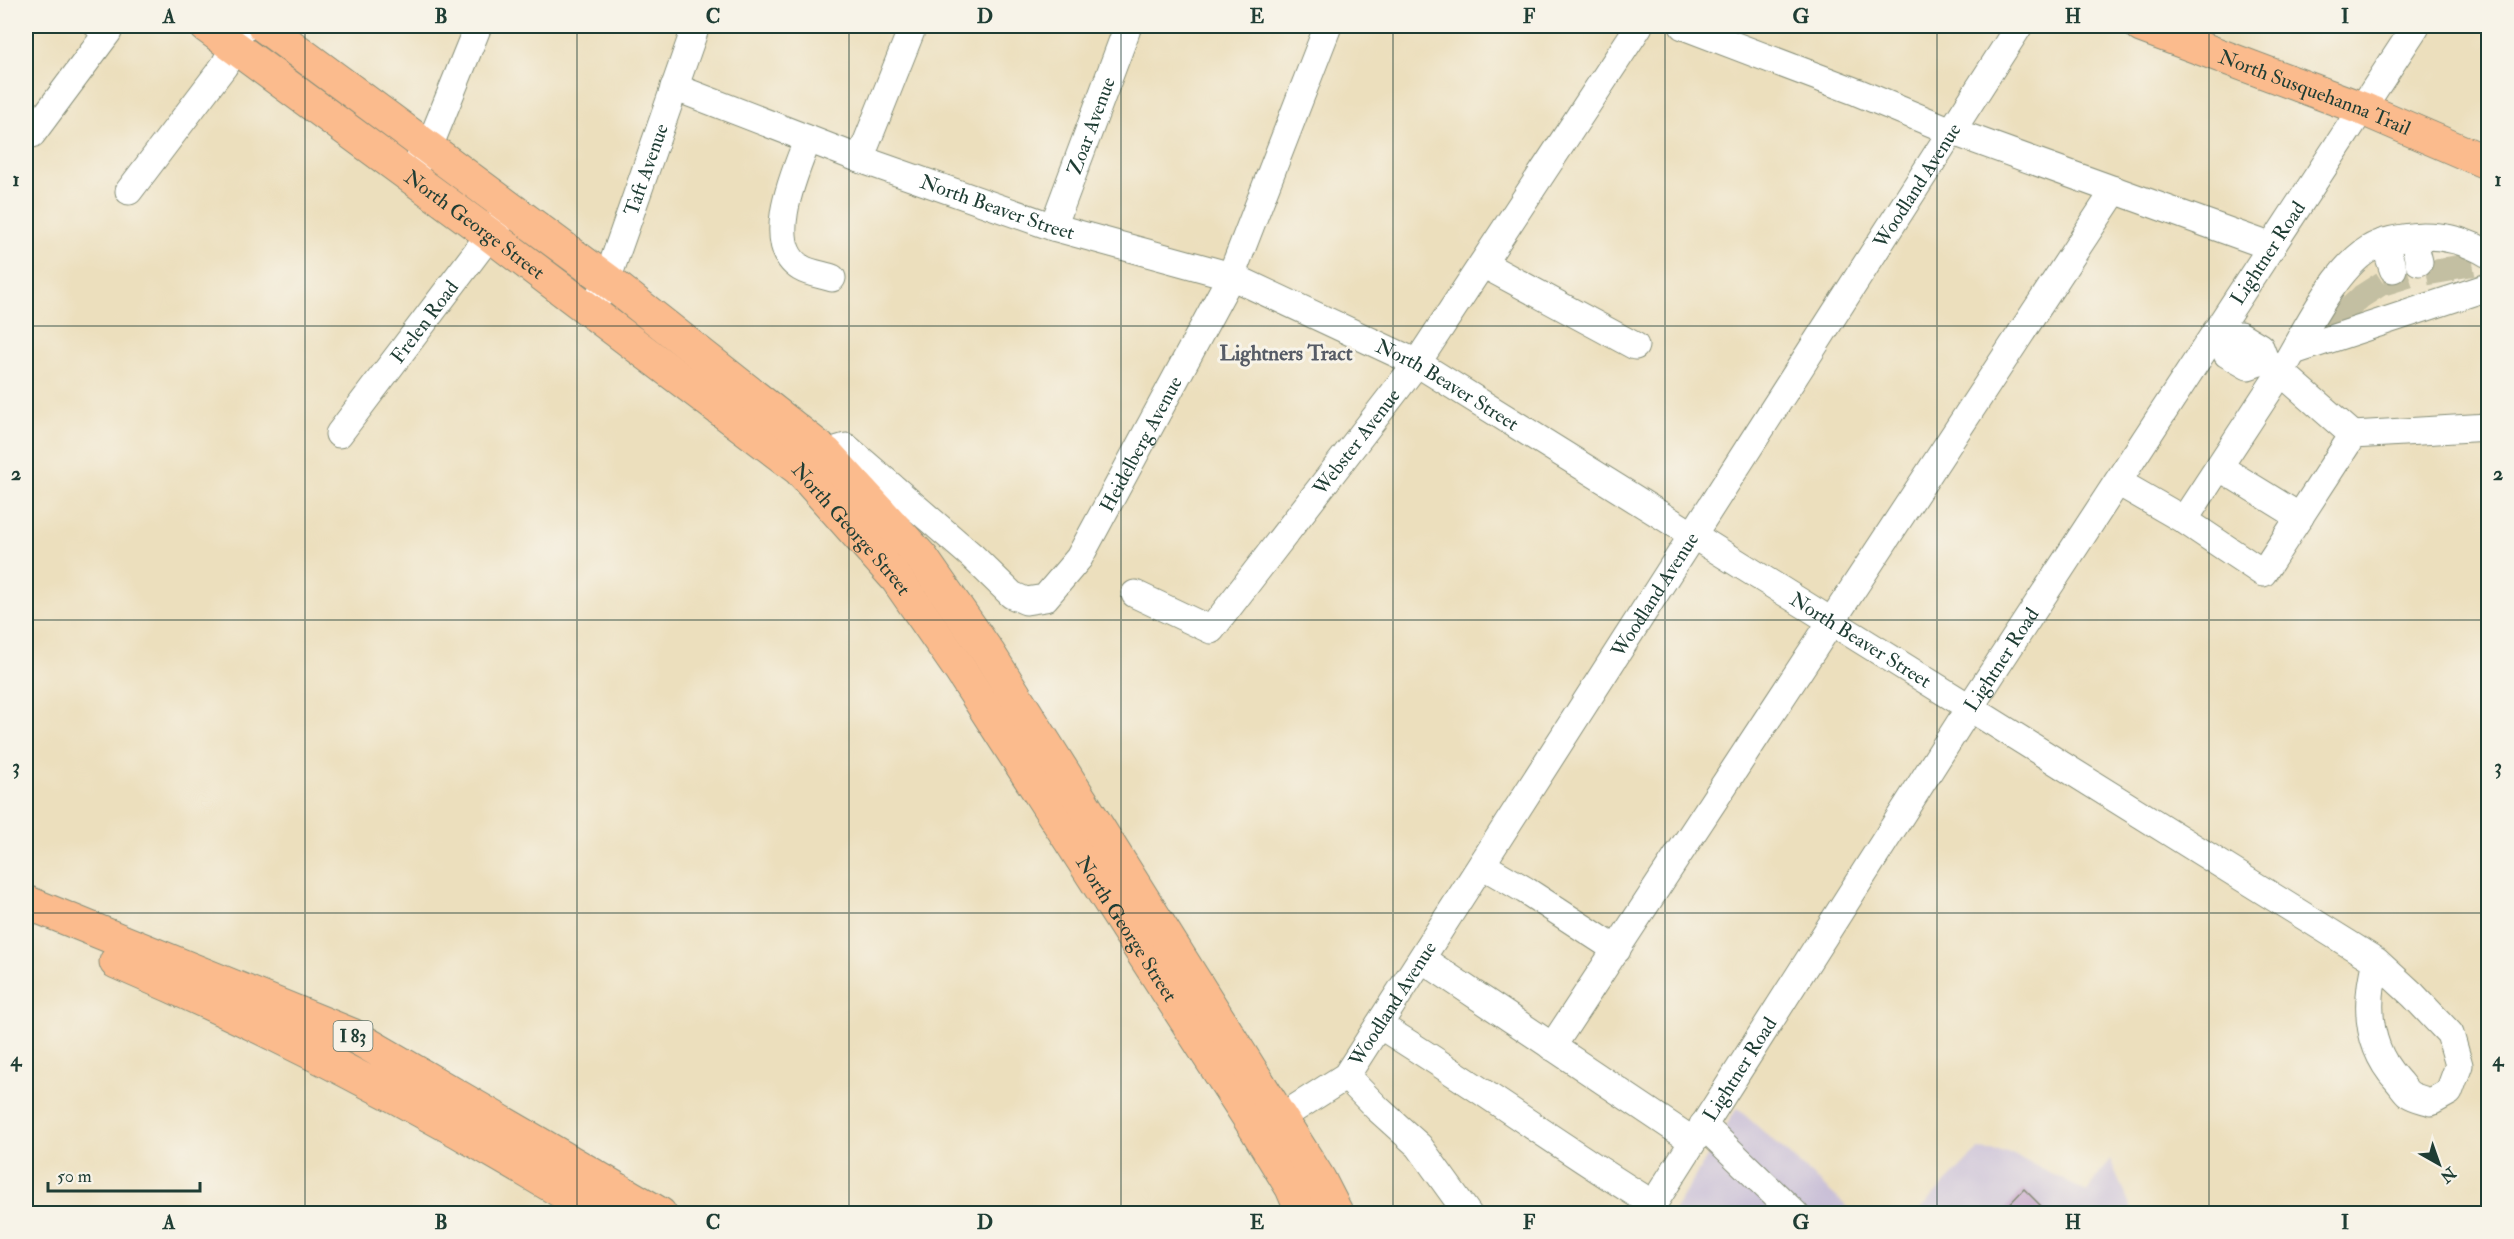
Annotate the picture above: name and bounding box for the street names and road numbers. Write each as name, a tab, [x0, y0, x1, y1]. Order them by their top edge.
street label: North Susquehanna Trail	[2215, 44, 2415, 141]
street label: Zoar Avenue	[1062, 74, 1121, 178]
street label: Woodland Avenue	[1868, 118, 1967, 253]
street label: Taft Avenue	[619, 120, 674, 219]
street label: North George Street	[399, 164, 550, 285]
street label: North Beaver Street	[917, 169, 1078, 245]
street label: Lightner Road	[2225, 197, 2311, 310]
street label: Frelen Road	[385, 275, 464, 368]
street label: North Beaver Street	[1372, 334, 1524, 437]
street label: Heidelberg Avenue	[1094, 372, 1188, 516]
street label: Webster Avenue	[1307, 384, 1406, 501]
street label: North George Street	[786, 458, 917, 601]
street label: Woodland Avenue	[1605, 528, 1704, 663]
street label: North Beaver Street	[1785, 587, 1936, 694]
street label: Lightner Road	[1959, 603, 2045, 716]
street label: North George Street	[1070, 851, 1183, 1007]
street label: Woodland Avenue	[1343, 937, 1442, 1072]
street label: Lightner Road	[1697, 1012, 1782, 1126]
road number: I 83	[334, 1021, 372, 1051]

